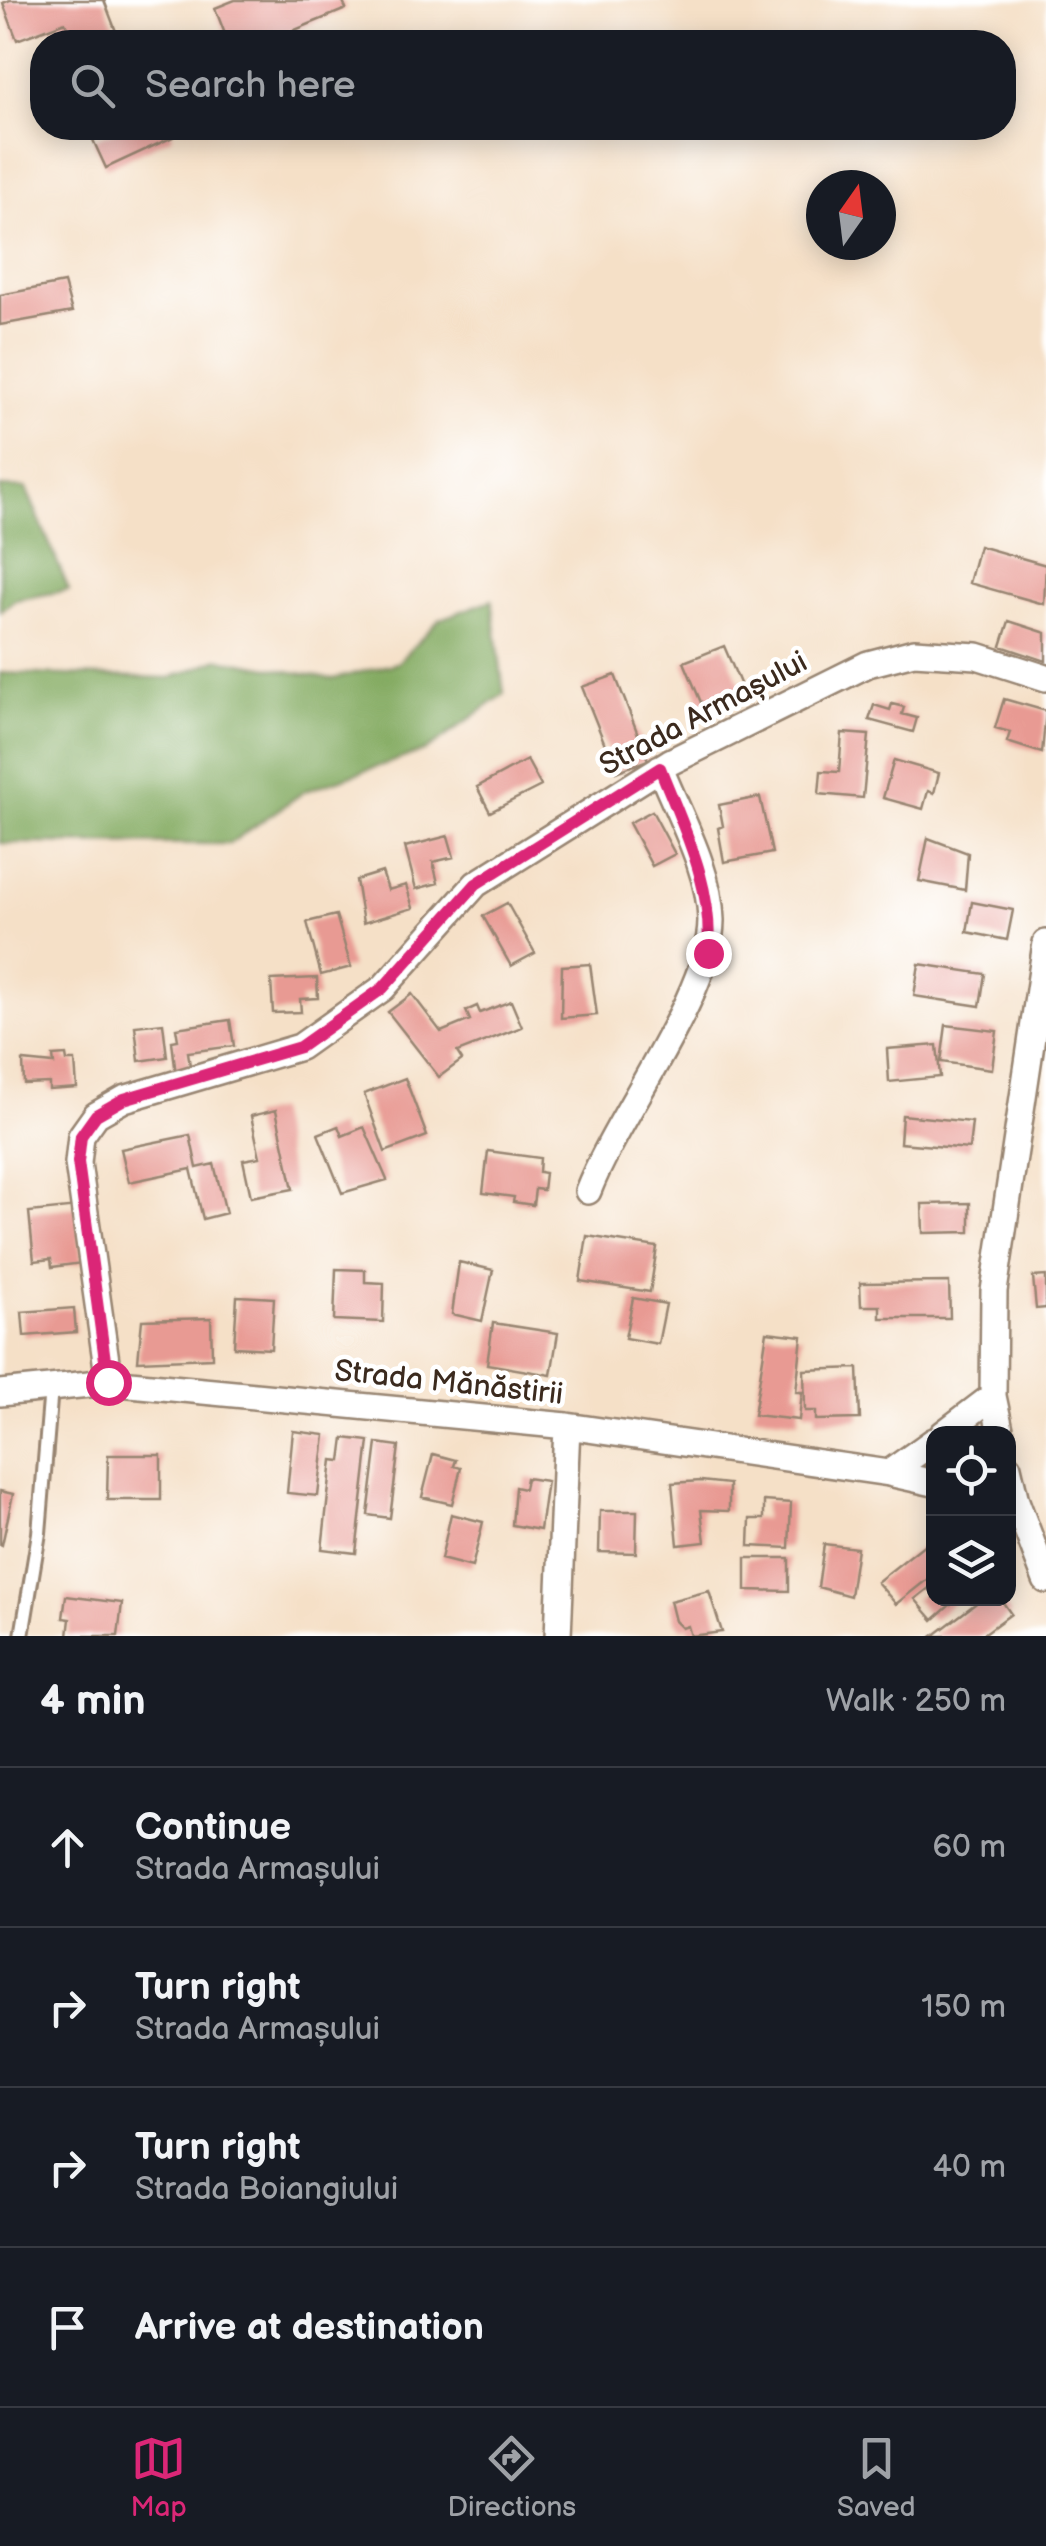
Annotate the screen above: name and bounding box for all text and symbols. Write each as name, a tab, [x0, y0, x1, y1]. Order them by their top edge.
search box	[30, 30, 1016, 140]
icon: search	[65, 58, 120, 113]
text: Search here	[145, 63, 356, 108]
north arrow	[806, 170, 896, 260]
street label: Strada Armașului	[594, 644, 813, 784]
route end	[686, 931, 732, 977]
street label: Strada Mănăstirii	[333, 1353, 565, 1413]
route start	[86, 1360, 132, 1406]
map controls	[926, 1426, 1016, 1606]
button: locate	[926, 1426, 1016, 1516]
button: layers	[926, 1516, 1016, 1606]
text: 4 min	[40, 1676, 146, 1727]
text: Walk · 250 m	[826, 1682, 1006, 1721]
text: Continue	[135, 1805, 291, 1850]
icon: ahead	[40, 1820, 95, 1875]
text: 60 m	[933, 1828, 1006, 1867]
text: Strada Armașului	[135, 1850, 380, 1889]
text: Turn right	[135, 1965, 300, 2010]
icon: right	[40, 1980, 95, 2035]
text: 150 m	[921, 1988, 1006, 2027]
text: Strada Armașului	[135, 2010, 380, 2049]
text: Turn right	[135, 2125, 300, 2170]
icon: right	[40, 2140, 95, 2195]
text: 40 m	[933, 2148, 1006, 2187]
text: Strada Boiangiului	[135, 2170, 398, 2209]
icon: arrive	[40, 2300, 95, 2355]
text: Arrive at destination	[135, 2305, 484, 2350]
tab: Map	[130, 2431, 187, 2524]
tab: Directions	[447, 2431, 576, 2524]
tab: Saved	[837, 2431, 916, 2524]

